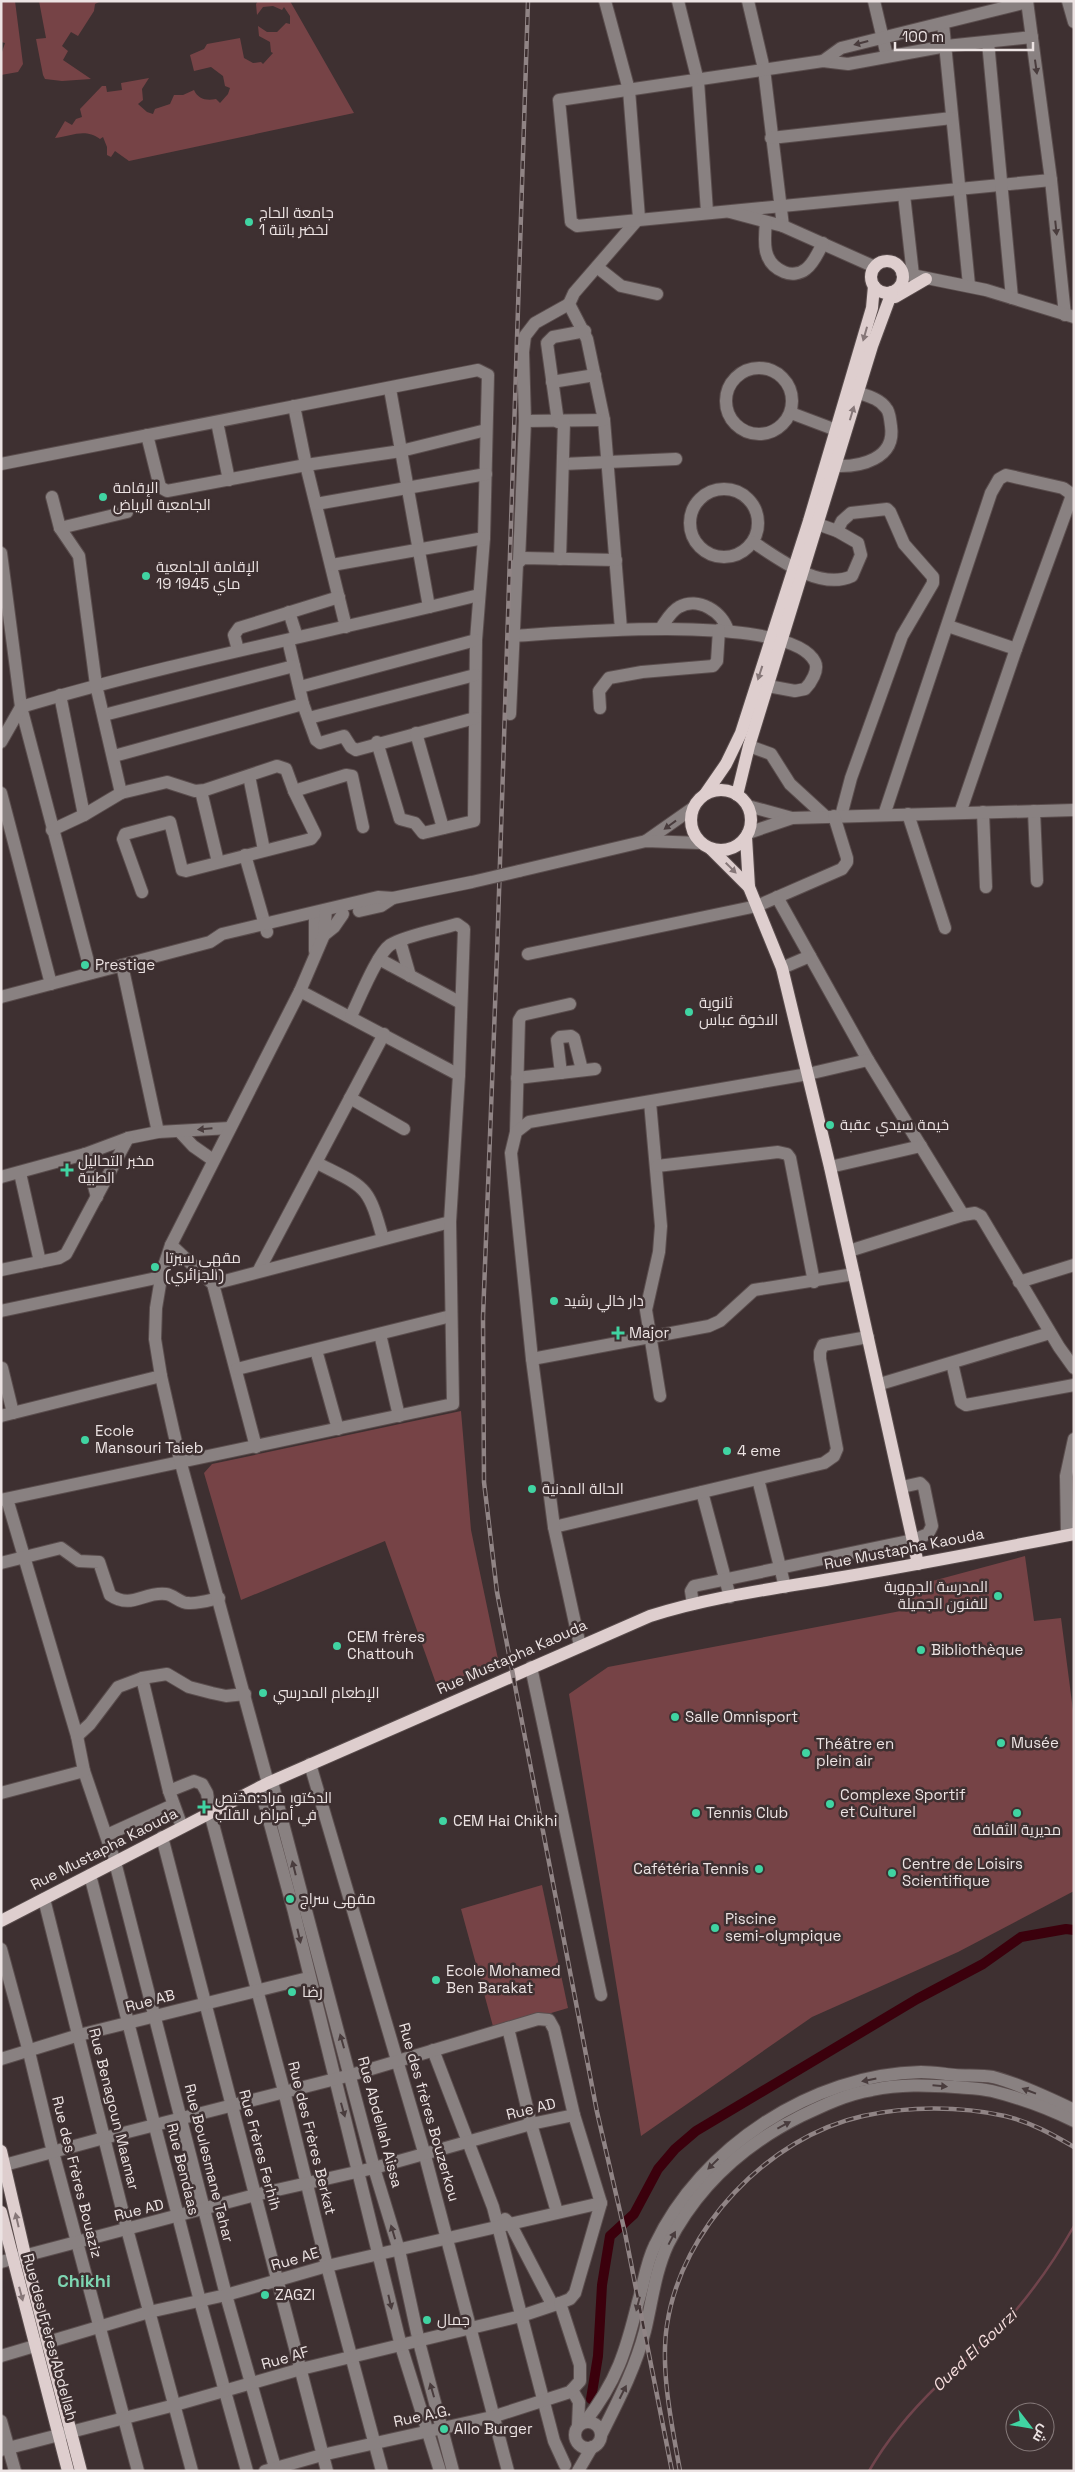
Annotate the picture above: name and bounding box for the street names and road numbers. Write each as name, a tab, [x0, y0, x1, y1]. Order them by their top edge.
street label: Rue Mustapha Kaouda	[822, 1524, 986, 1573]
street label: Rue Mustapha Kaouda	[434, 1615, 590, 1698]
street label: Rue Mustapha Kaouda	[27, 1803, 181, 1894]
street label: Rue AB	[123, 1985, 177, 2016]
street label: Rue des frères Bouzerkou	[395, 2020, 464, 2203]
street label: Rue Benagoun Maamar	[85, 2026, 144, 2192]
street label: Rue Abdellah Aissa	[354, 2054, 407, 2190]
street label: Rue des Frères Berkat	[284, 2059, 341, 2217]
street label: Rue Boulesmane Tahar	[181, 2082, 238, 2245]
street label: Rue Frères Ferhih	[235, 2087, 286, 2212]
street label: Rue AD	[504, 2093, 558, 2124]
street label: Rue des Frères Bouaziz	[48, 2094, 107, 2260]
street label: Rue Bendaas	[163, 2121, 204, 2217]
street label: Rue AD	[112, 2194, 166, 2225]
street label: Rue AE	[269, 2243, 321, 2274]
street label: Rue des Frères Abdellah	[19, 2251, 82, 2423]
street label: Rue AF	[259, 2342, 311, 2373]
street label: Rue A.G.	[392, 2400, 452, 2431]

